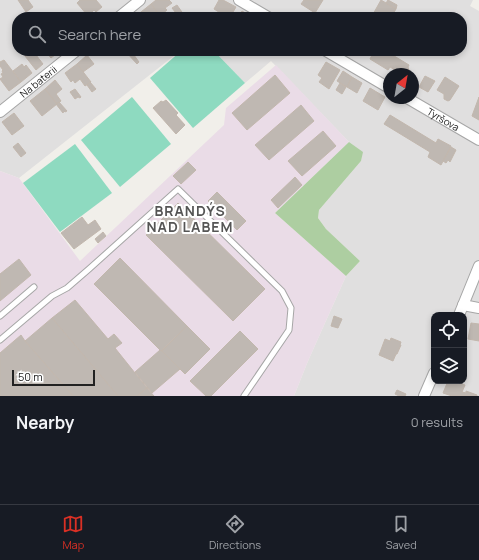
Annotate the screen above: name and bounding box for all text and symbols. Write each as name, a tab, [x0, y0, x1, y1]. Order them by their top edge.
search box	[12, 12, 467, 56]
icon: search	[26, 23, 48, 45]
text: Search here	[58, 24, 141, 45]
street label: Na baterii	[17, 62, 60, 101]
north arrow	[383, 68, 419, 104]
street label: Tyršova	[425, 104, 462, 134]
district label: BRANDÝS NAD LABEM	[147, 201, 233, 236]
map controls	[431, 312, 467, 384]
button: locate	[431, 312, 467, 348]
button: layers	[431, 348, 467, 384]
scale bar	[12, 368, 95, 387]
text: 50 m	[18, 369, 43, 384]
text: Nearby	[16, 411, 74, 434]
text: 0 results	[411, 413, 463, 431]
tab: Map	[62, 513, 84, 552]
tab: Directions	[209, 513, 261, 552]
tab: Saved	[386, 513, 417, 552]

